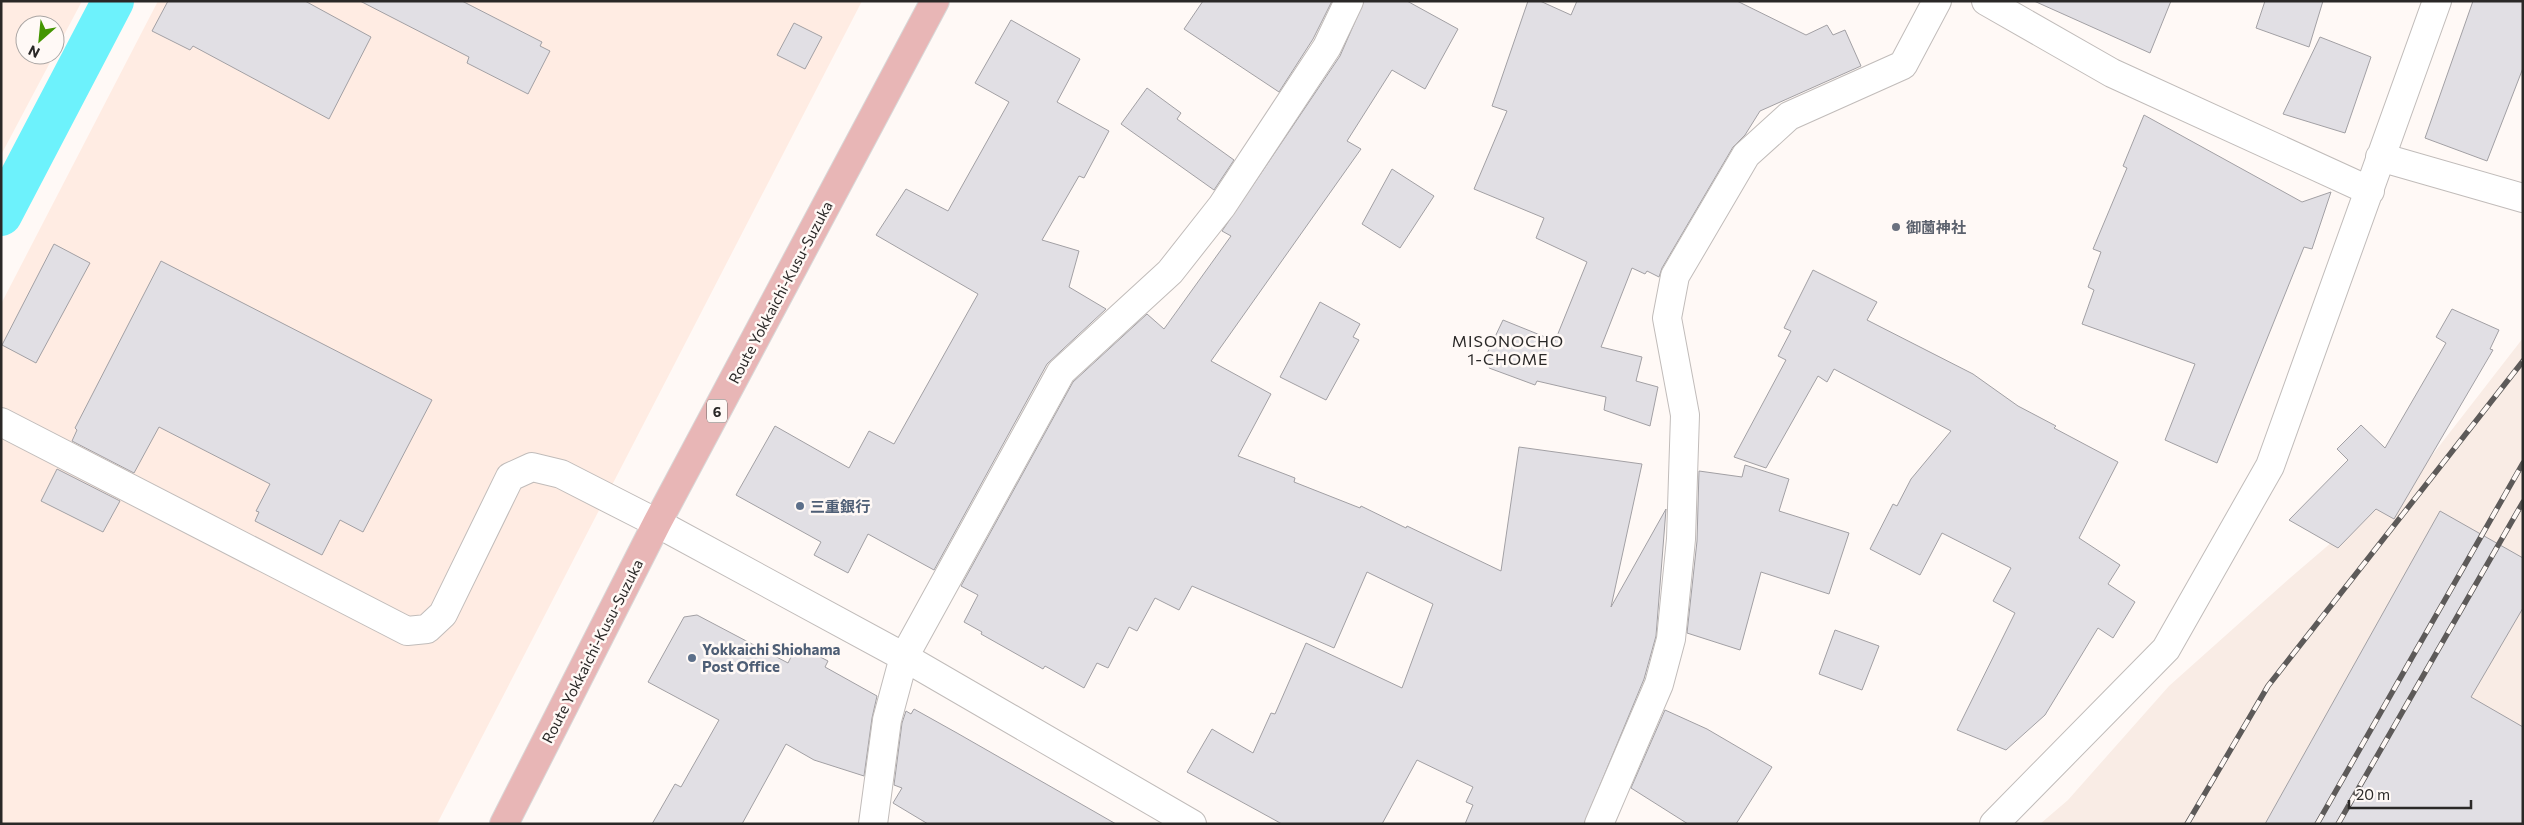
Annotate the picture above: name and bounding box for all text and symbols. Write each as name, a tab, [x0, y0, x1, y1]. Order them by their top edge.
north arrow	[15, 15, 65, 65]
text: N	[25, 42, 42, 62]
street label: Route Yokkaichi-Kusu-Suzuka	[724, 198, 836, 386]
place label: 御薗神社	[1906, 218, 1966, 236]
marker: 御薗神社	[1890, 221, 1902, 233]
district label: MISONOCHO 1-CHOME	[1452, 331, 1564, 368]
road number: 6	[707, 400, 727, 422]
place label: 三重銀行	[810, 497, 870, 515]
marker: 三重銀行	[794, 500, 806, 512]
street label: Route Yokkaichi-Kusu-Suzuka	[538, 556, 646, 746]
place label: Yokkaichi Shiohama Post Office	[702, 640, 841, 675]
marker: Yokkaichi Shiohama Post Office	[686, 652, 698, 664]
scale bar	[2349, 778, 2472, 810]
text: 20 m	[2356, 785, 2390, 803]

